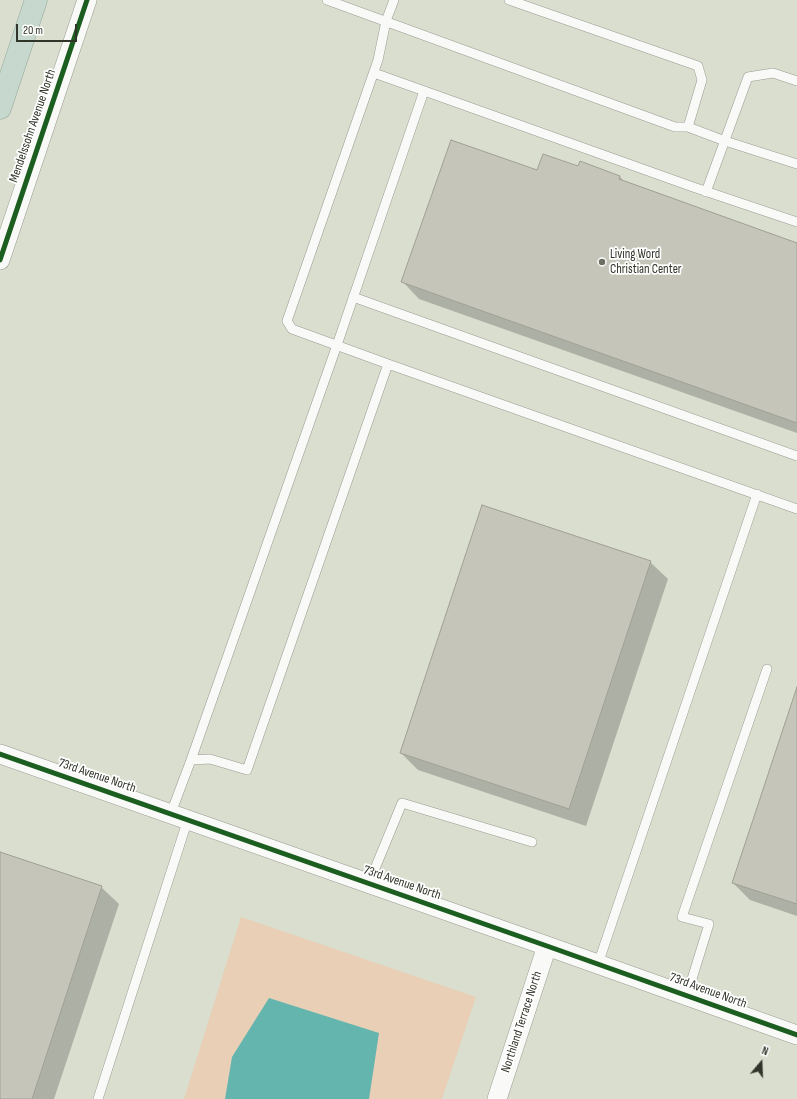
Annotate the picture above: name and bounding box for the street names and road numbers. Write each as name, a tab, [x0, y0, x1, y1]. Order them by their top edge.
street label: Mendelssohn Avenue North	[6, 67, 60, 185]
street label: 73rd Avenue North	[56, 755, 138, 797]
street label: 73rd Avenue North	[361, 862, 443, 904]
street label: Northland Terrace North	[498, 969, 546, 1075]
street label: 73rd Avenue North	[667, 970, 749, 1012]

